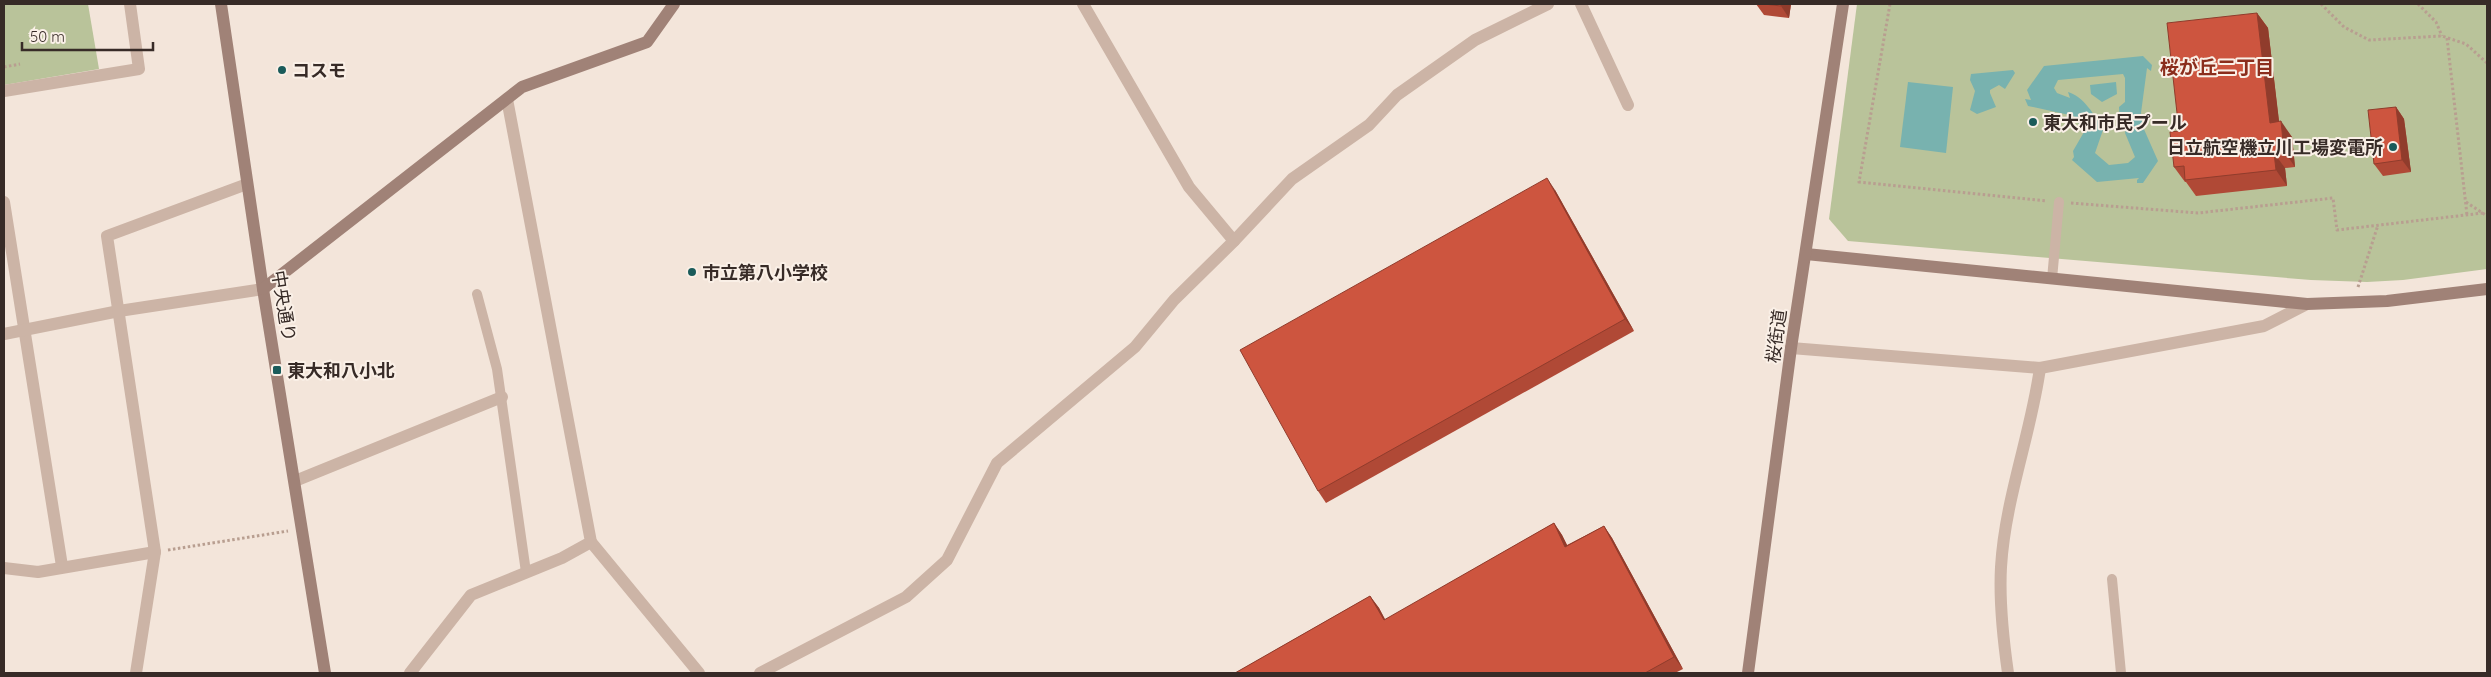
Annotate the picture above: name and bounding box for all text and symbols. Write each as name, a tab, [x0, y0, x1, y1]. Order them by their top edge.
scale bar	[22, 20, 154, 52]
text: 50 m	[30, 27, 65, 46]
district label: 桜が丘二丁目	[2160, 55, 2274, 79]
place label: コスモ	[292, 59, 346, 82]
marker: コスモ	[276, 64, 288, 76]
place label: 東大和市民プール	[2043, 111, 2187, 134]
marker: 東大和市民プール	[2027, 116, 2039, 128]
place label: 日立航空機立川工場変電所	[2167, 136, 2383, 159]
marker: 日立航空機立川工場変電所	[2387, 141, 2399, 153]
place label: 市立第八小学校	[702, 261, 828, 284]
marker: 市立第八小学校	[686, 266, 698, 278]
street label: 中央通り	[267, 269, 301, 343]
street label: 桜街道	[1761, 308, 1791, 364]
place label: 東大和八小北	[287, 359, 395, 382]
marker: 東大和八小北	[271, 364, 283, 376]

